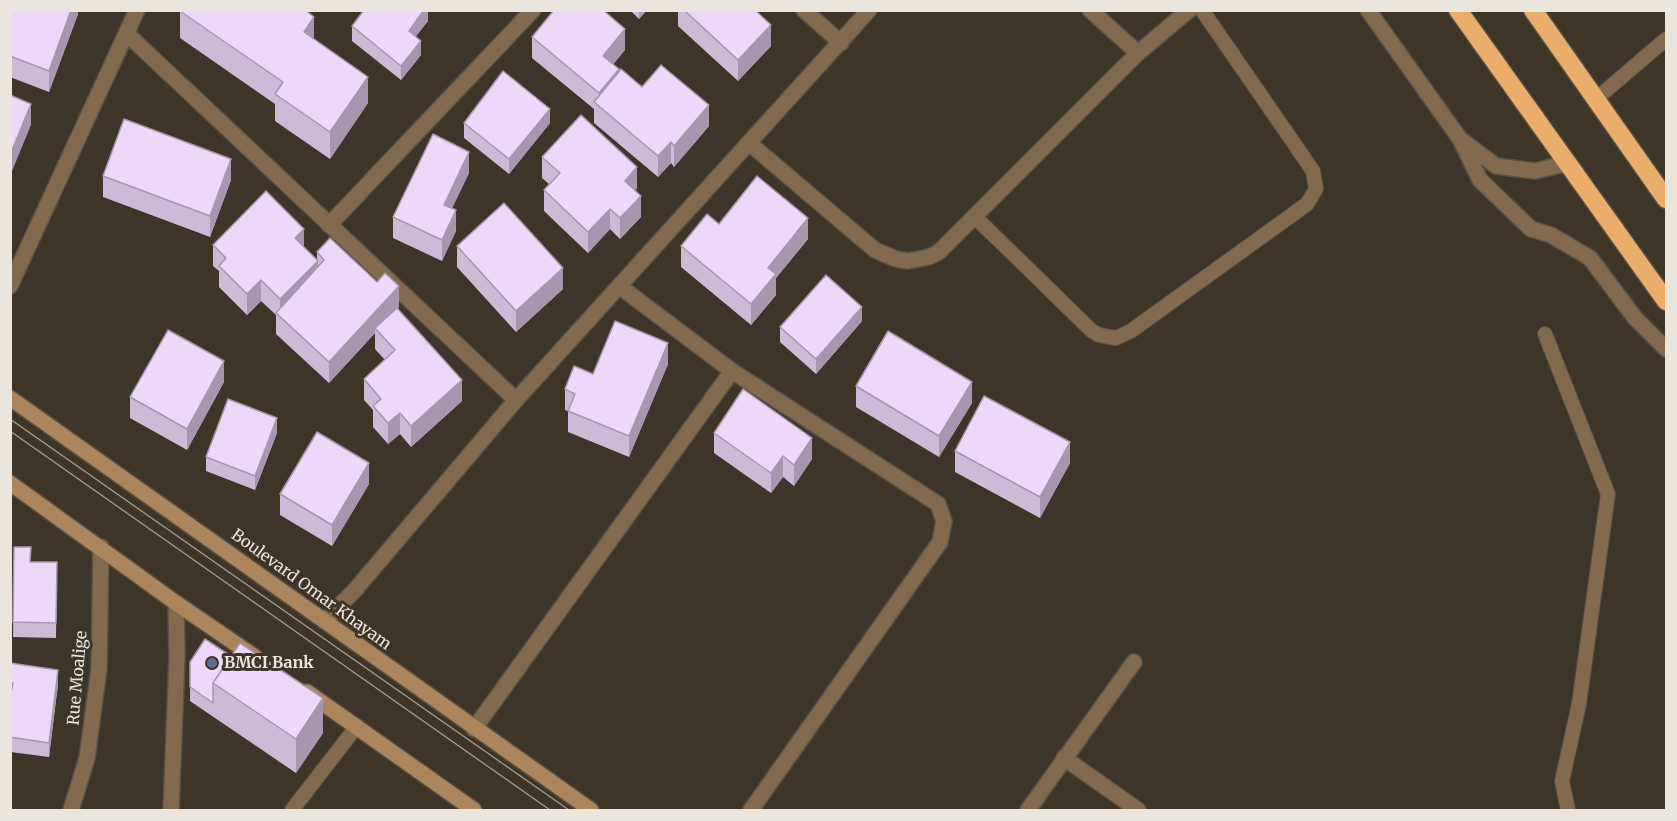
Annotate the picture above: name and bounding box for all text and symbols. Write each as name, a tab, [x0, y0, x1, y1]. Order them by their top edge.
street label: Boulevard Omar Khayam	[227, 526, 395, 654]
street label: Rue Moalige	[64, 630, 92, 726]
place label: BMCI Bank	[224, 653, 314, 673]
marker: BMCI Bank	[205, 656, 219, 670]

